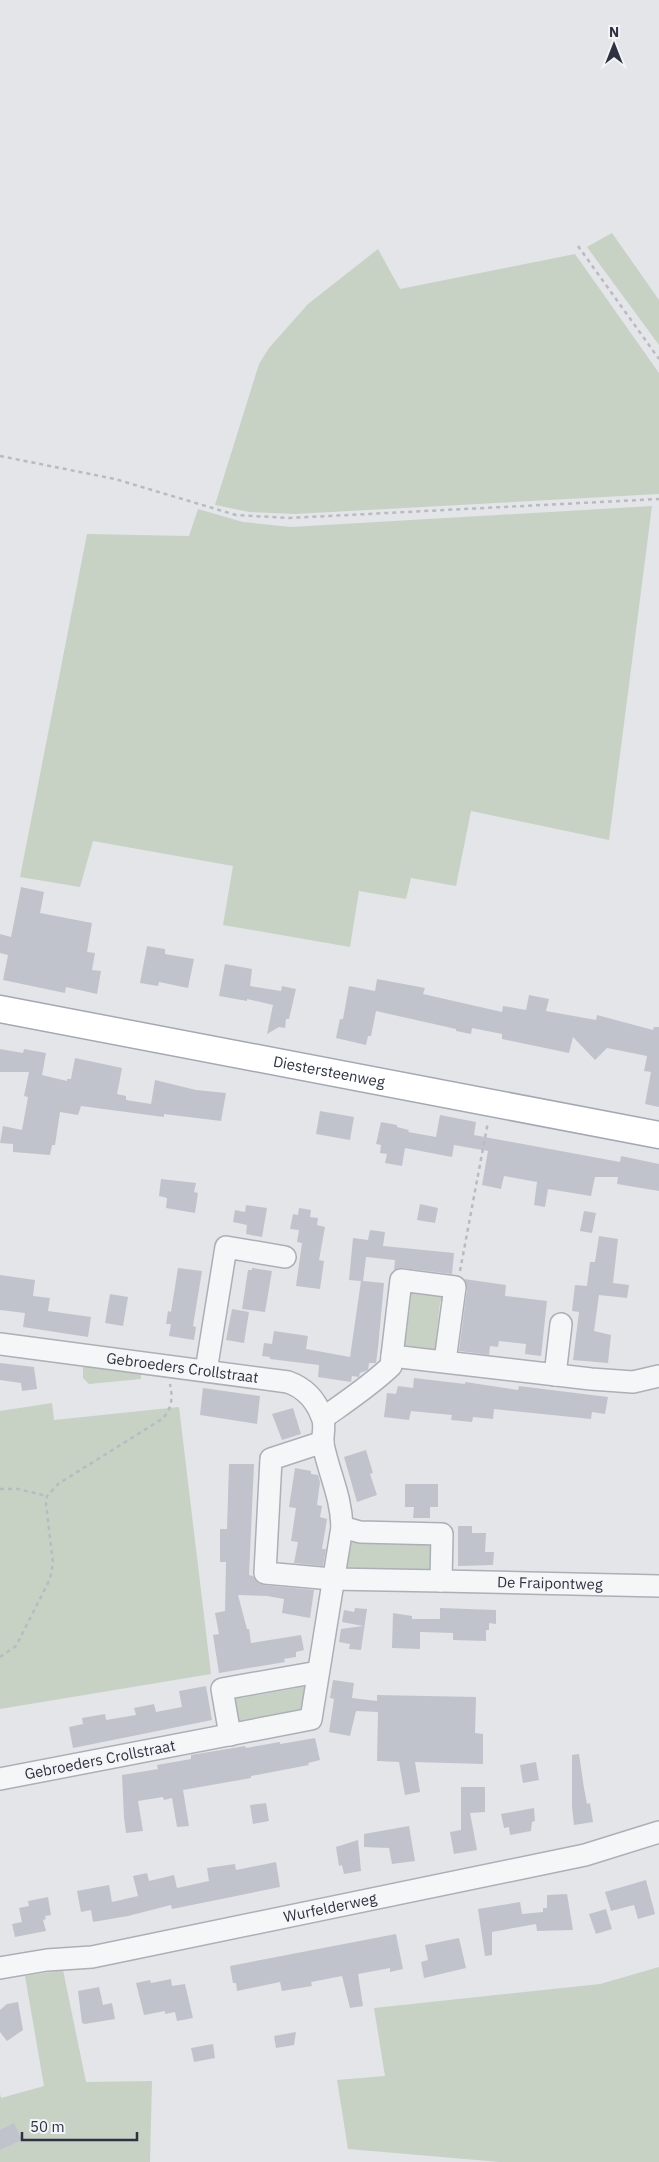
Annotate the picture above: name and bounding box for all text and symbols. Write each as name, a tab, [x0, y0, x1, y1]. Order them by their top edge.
north arrow	[589, 20, 639, 70]
text: N	[609, 23, 619, 41]
street label: Diestersteenweg	[272, 1051, 387, 1091]
street label: Gebroeders Crollstraat	[105, 1348, 260, 1387]
street label: De Fraipontweg	[497, 1572, 603, 1594]
street label: Gebroeders Crollstraat	[23, 1736, 177, 1783]
street label: Wurfelderweg	[282, 1888, 378, 1926]
scale bar	[22, 2110, 138, 2142]
text: 50 m	[30, 2117, 65, 2136]

